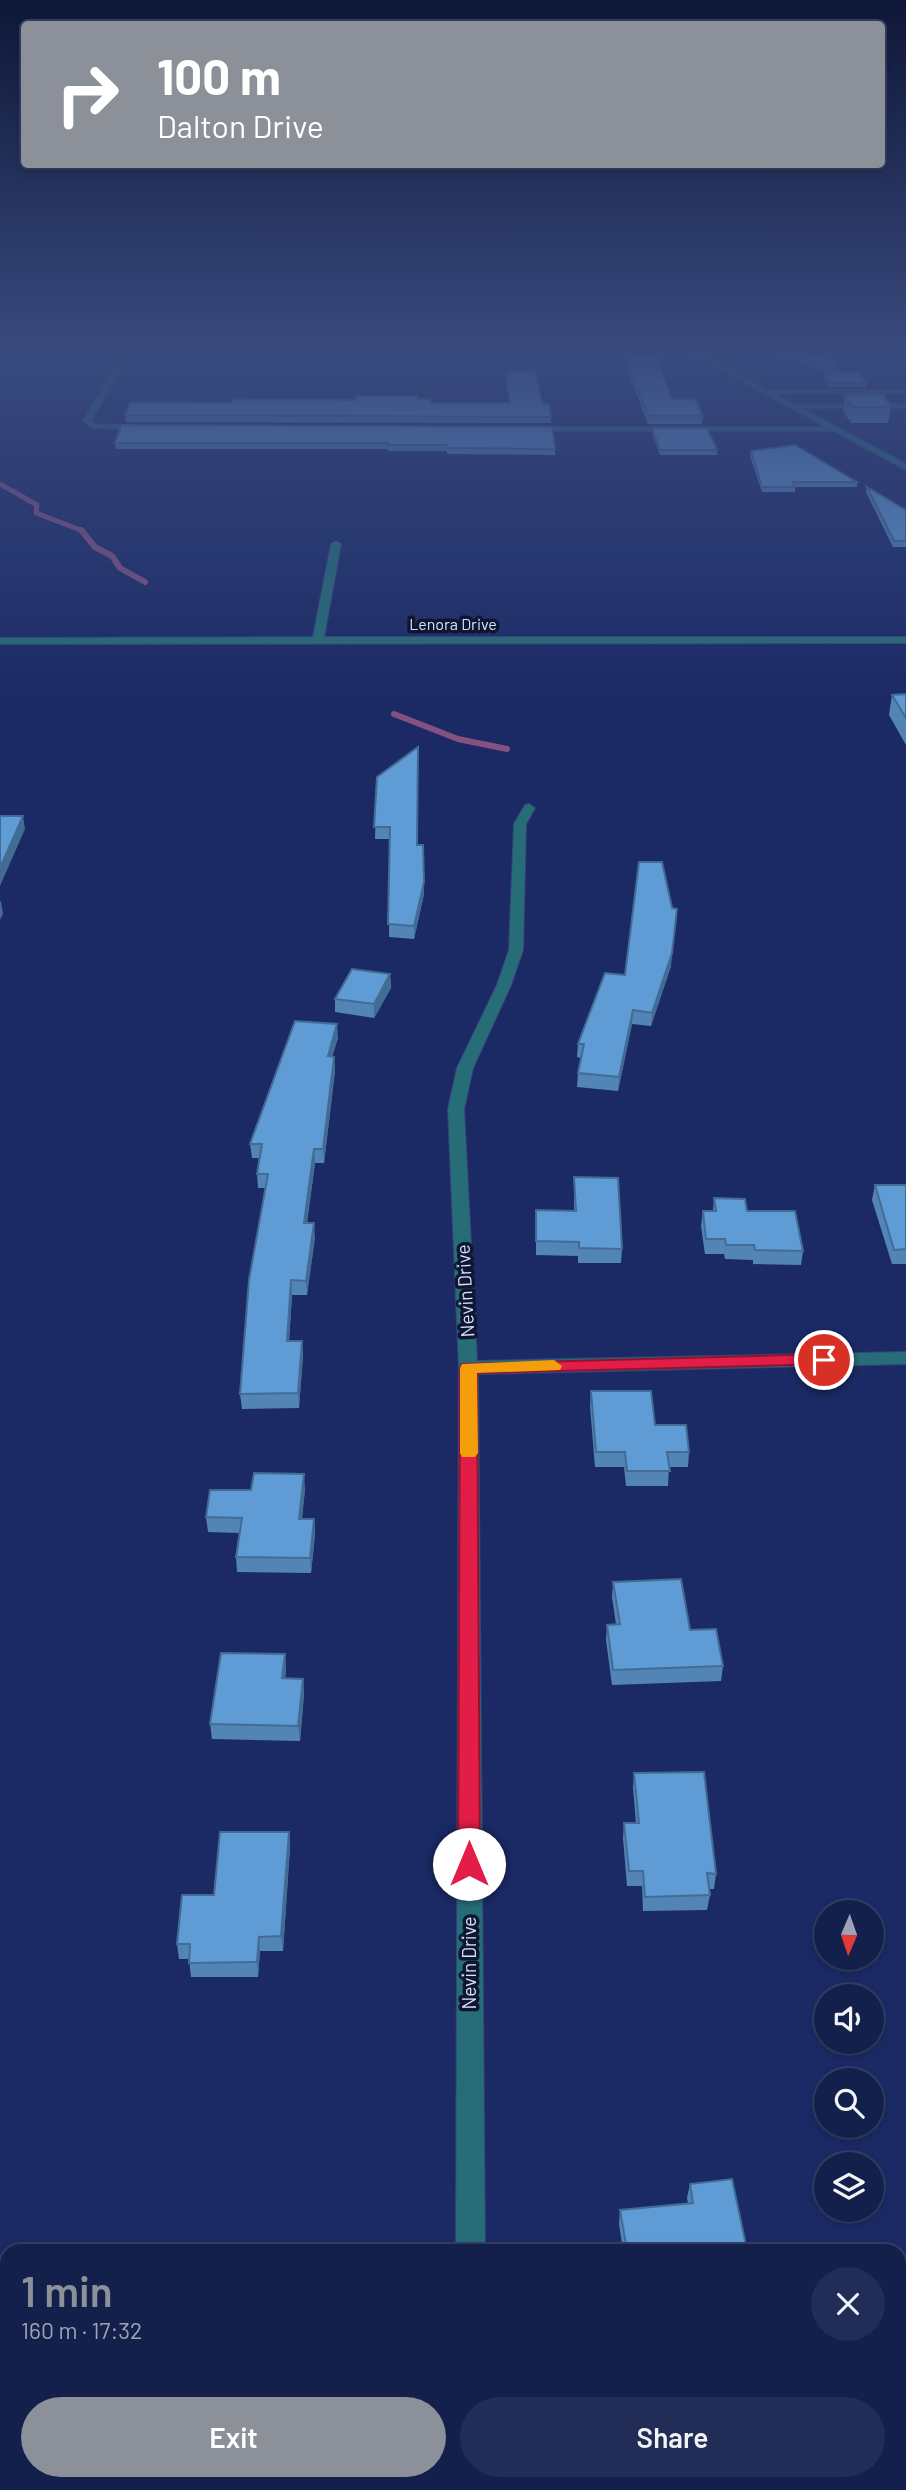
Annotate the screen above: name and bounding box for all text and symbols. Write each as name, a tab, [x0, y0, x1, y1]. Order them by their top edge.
text: 100 m	[157, 46, 281, 105]
icon: right	[42, 49, 133, 140]
text: Dalton Drive	[157, 106, 324, 144]
street label: Lenora Drive	[409, 614, 497, 633]
street label: Nevin Drive	[451, 1244, 478, 1338]
pin	[794, 1330, 854, 1390]
icon: arrive	[805, 1341, 843, 1379]
position arrow	[432, 1827, 506, 1901]
north arrow	[814, 1900, 884, 1970]
map controls	[814, 1900, 884, 2222]
street label: Nevin Drive	[457, 1917, 480, 2009]
button: sound	[814, 1984, 884, 2054]
button: search	[814, 2068, 884, 2138]
button: layers	[814, 2152, 884, 2222]
text: 1 min	[21, 2265, 113, 2315]
button: close	[811, 2267, 885, 2341]
text: 160 m · 17:32	[21, 2316, 142, 2344]
button: Exit	[21, 2397, 446, 2477]
button: Share	[460, 2397, 885, 2477]

